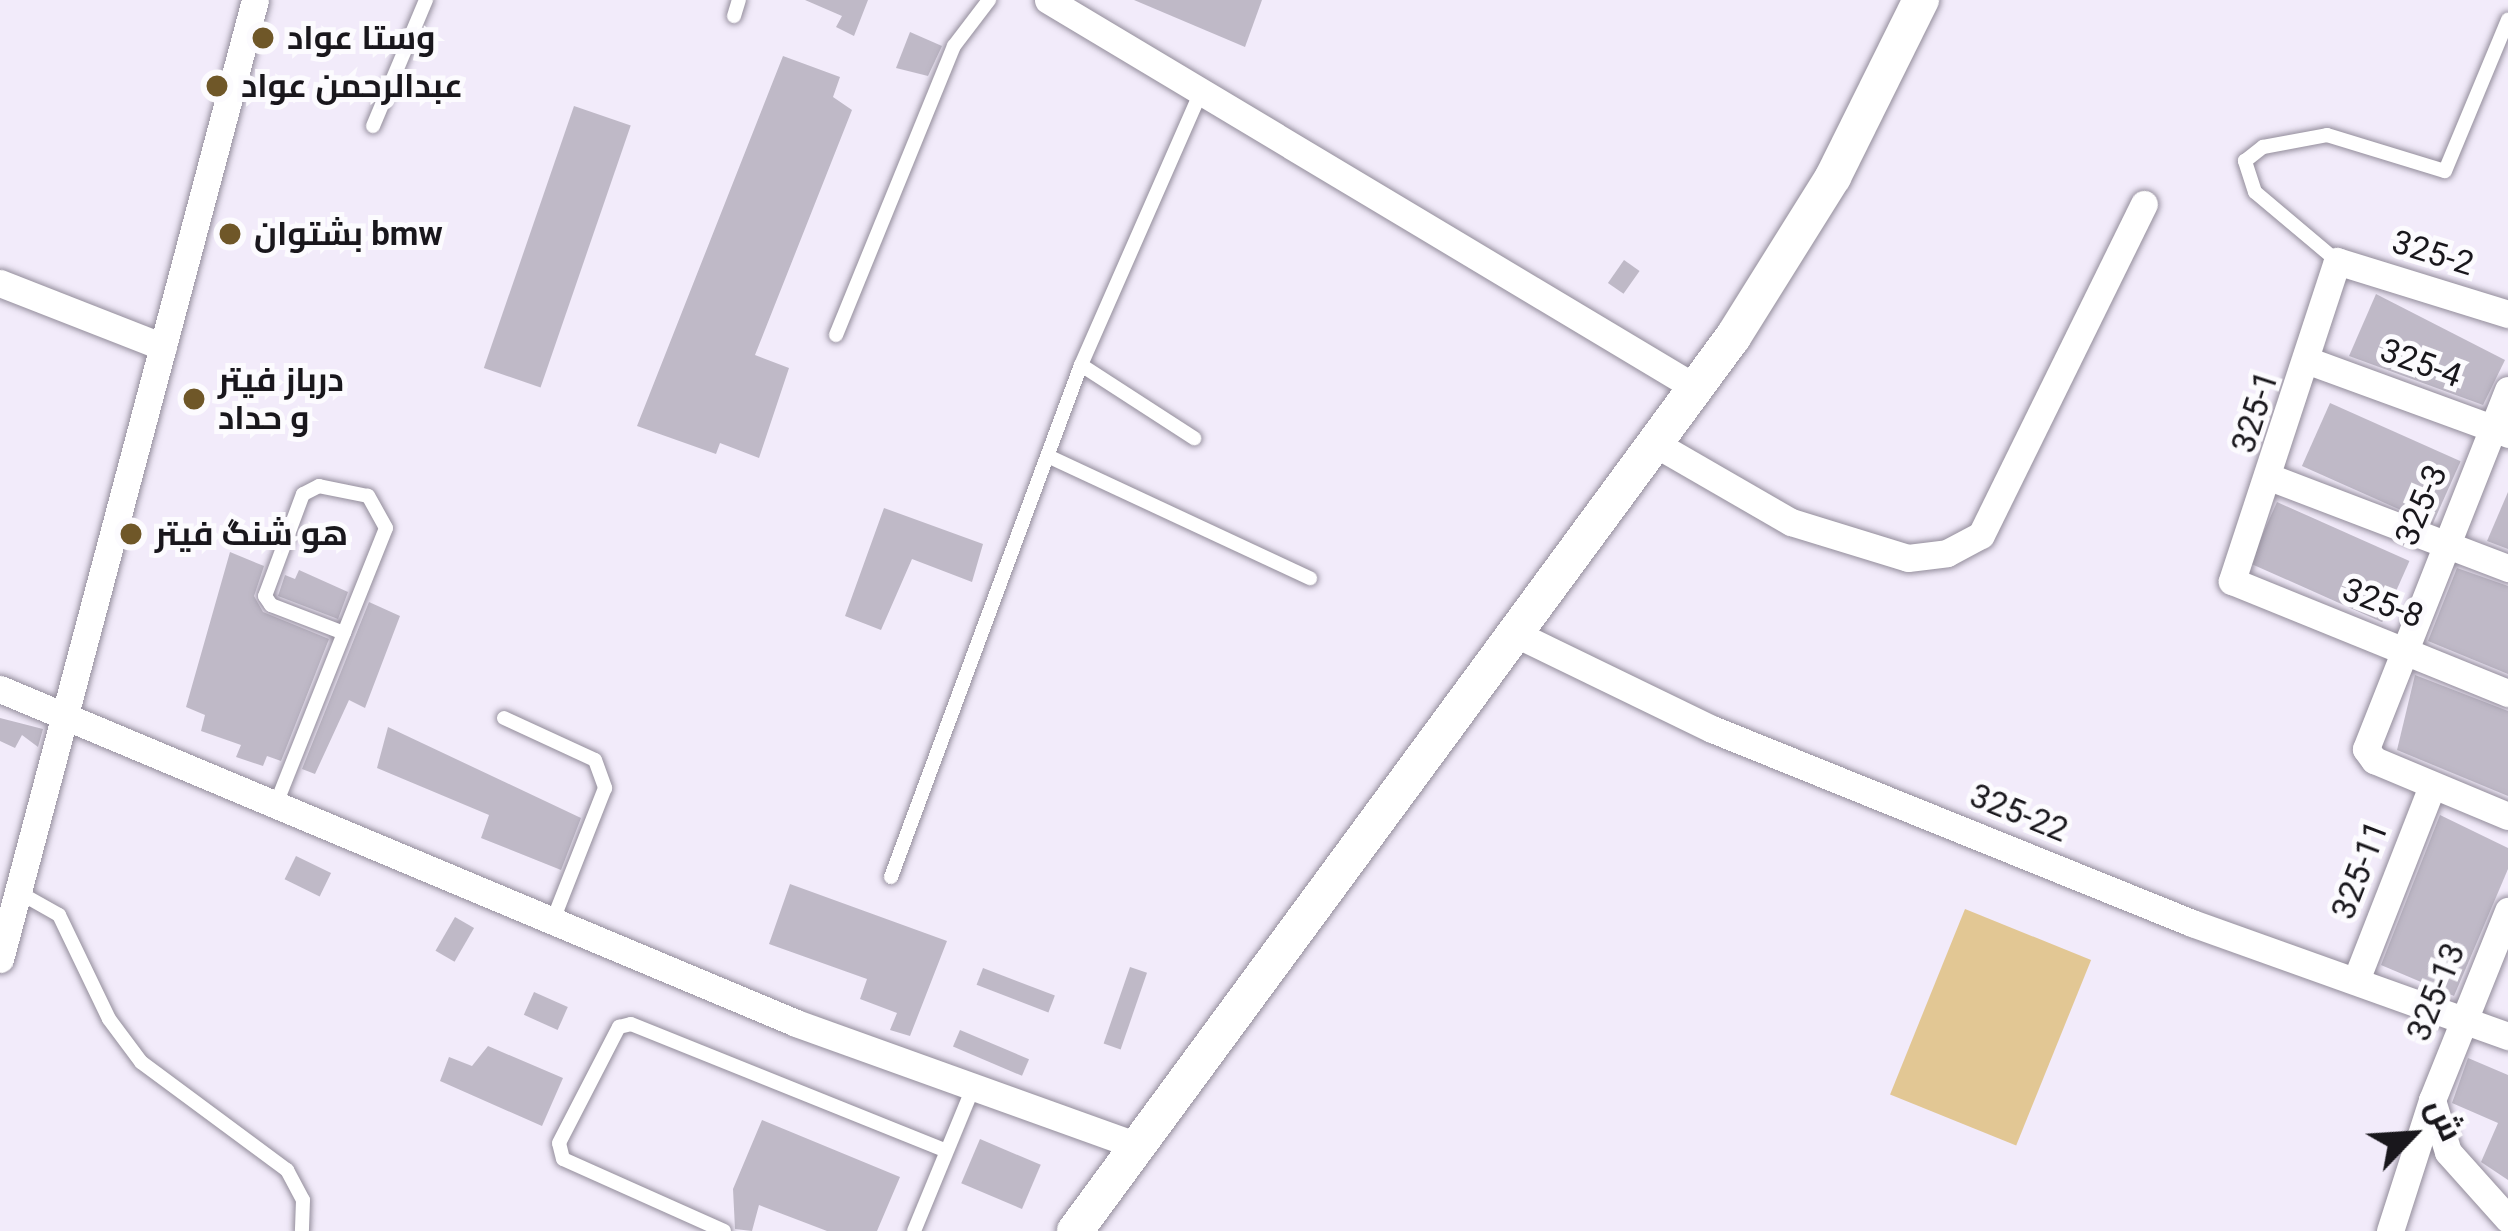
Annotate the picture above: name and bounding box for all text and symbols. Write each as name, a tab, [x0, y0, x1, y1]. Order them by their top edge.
place label: وستا عواد	[287, 18, 436, 58]
marker: وستا عواد	[250, 25, 276, 51]
place label: عبدالرحمن عواد	[241, 66, 463, 106]
marker: عبدالرحمن عواد	[204, 73, 230, 99]
place label: بشتوان bmw	[254, 214, 443, 254]
marker: بشتوان bmw	[217, 221, 243, 247]
street label: 325-2	[2387, 222, 2479, 284]
street label: 325-4	[2375, 330, 2467, 396]
place label: درباز فیتر و حداد	[218, 360, 344, 438]
street label: 325-1	[2223, 366, 2287, 458]
marker: درباز فیتر و حداد	[181, 386, 207, 412]
street label: 325-3	[2386, 459, 2456, 551]
place label: هو شنگ فيتر	[155, 514, 348, 554]
marker: هو شنگ فيتر	[118, 521, 144, 547]
street label: 325-8	[2337, 570, 2429, 636]
street label: 325-22	[1964, 776, 2074, 850]
street label: 325-11	[2323, 815, 2397, 925]
street label: 325-13	[2399, 937, 2473, 1047]
north arrow	[2352, 1075, 2472, 1195]
text: ش	[2418, 1092, 2472, 1147]

